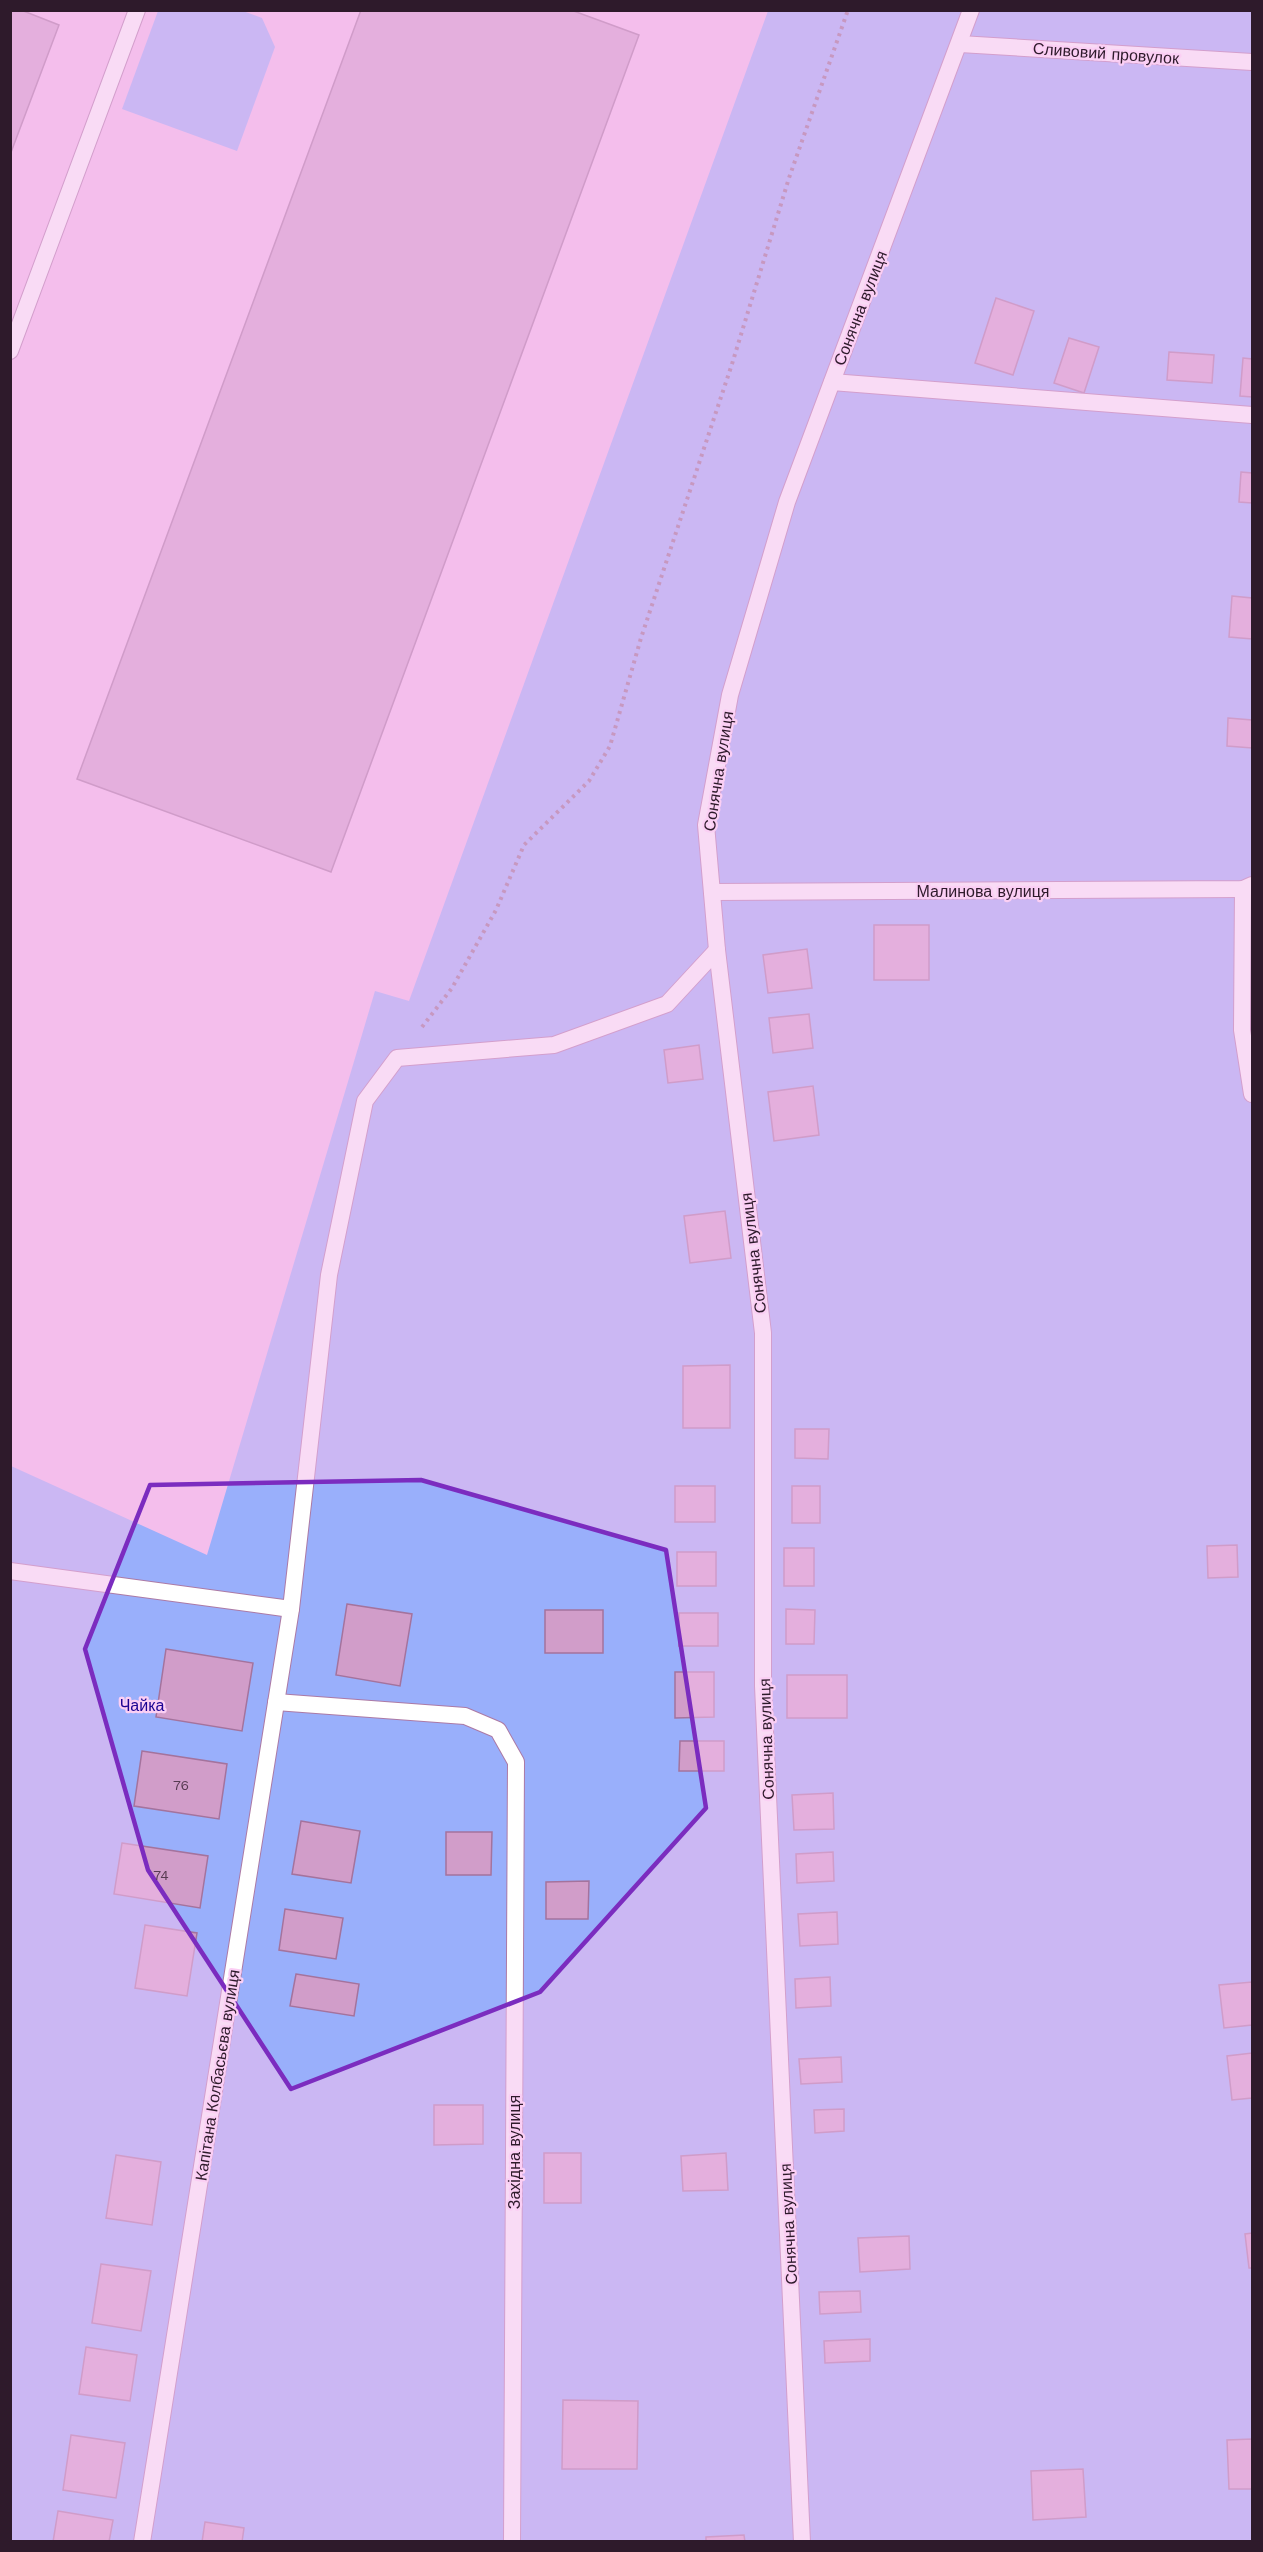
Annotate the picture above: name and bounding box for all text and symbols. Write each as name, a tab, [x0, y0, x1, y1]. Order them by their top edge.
street label: Сливовий провулок	[1032, 39, 1181, 68]
street label: Сонячна вулиця	[830, 248, 891, 368]
street label: Сонячна вулиця	[700, 710, 737, 833]
street label: Малинова вулиця	[917, 882, 1050, 901]
street label: Сонячна вулиця	[737, 1192, 770, 1314]
street label: Сонячна вулиця	[755, 1678, 778, 1800]
park label: Чайка	[120, 1696, 164, 1715]
house number: 76	[173, 1777, 189, 1793]
house number: 74	[153, 1867, 169, 1883]
street label: Капітана Колбасьєва вулиця	[191, 1968, 244, 2182]
street label: Західна вулиця	[505, 2095, 524, 2209]
street label: Сонячна вулиця	[776, 2163, 801, 2285]

